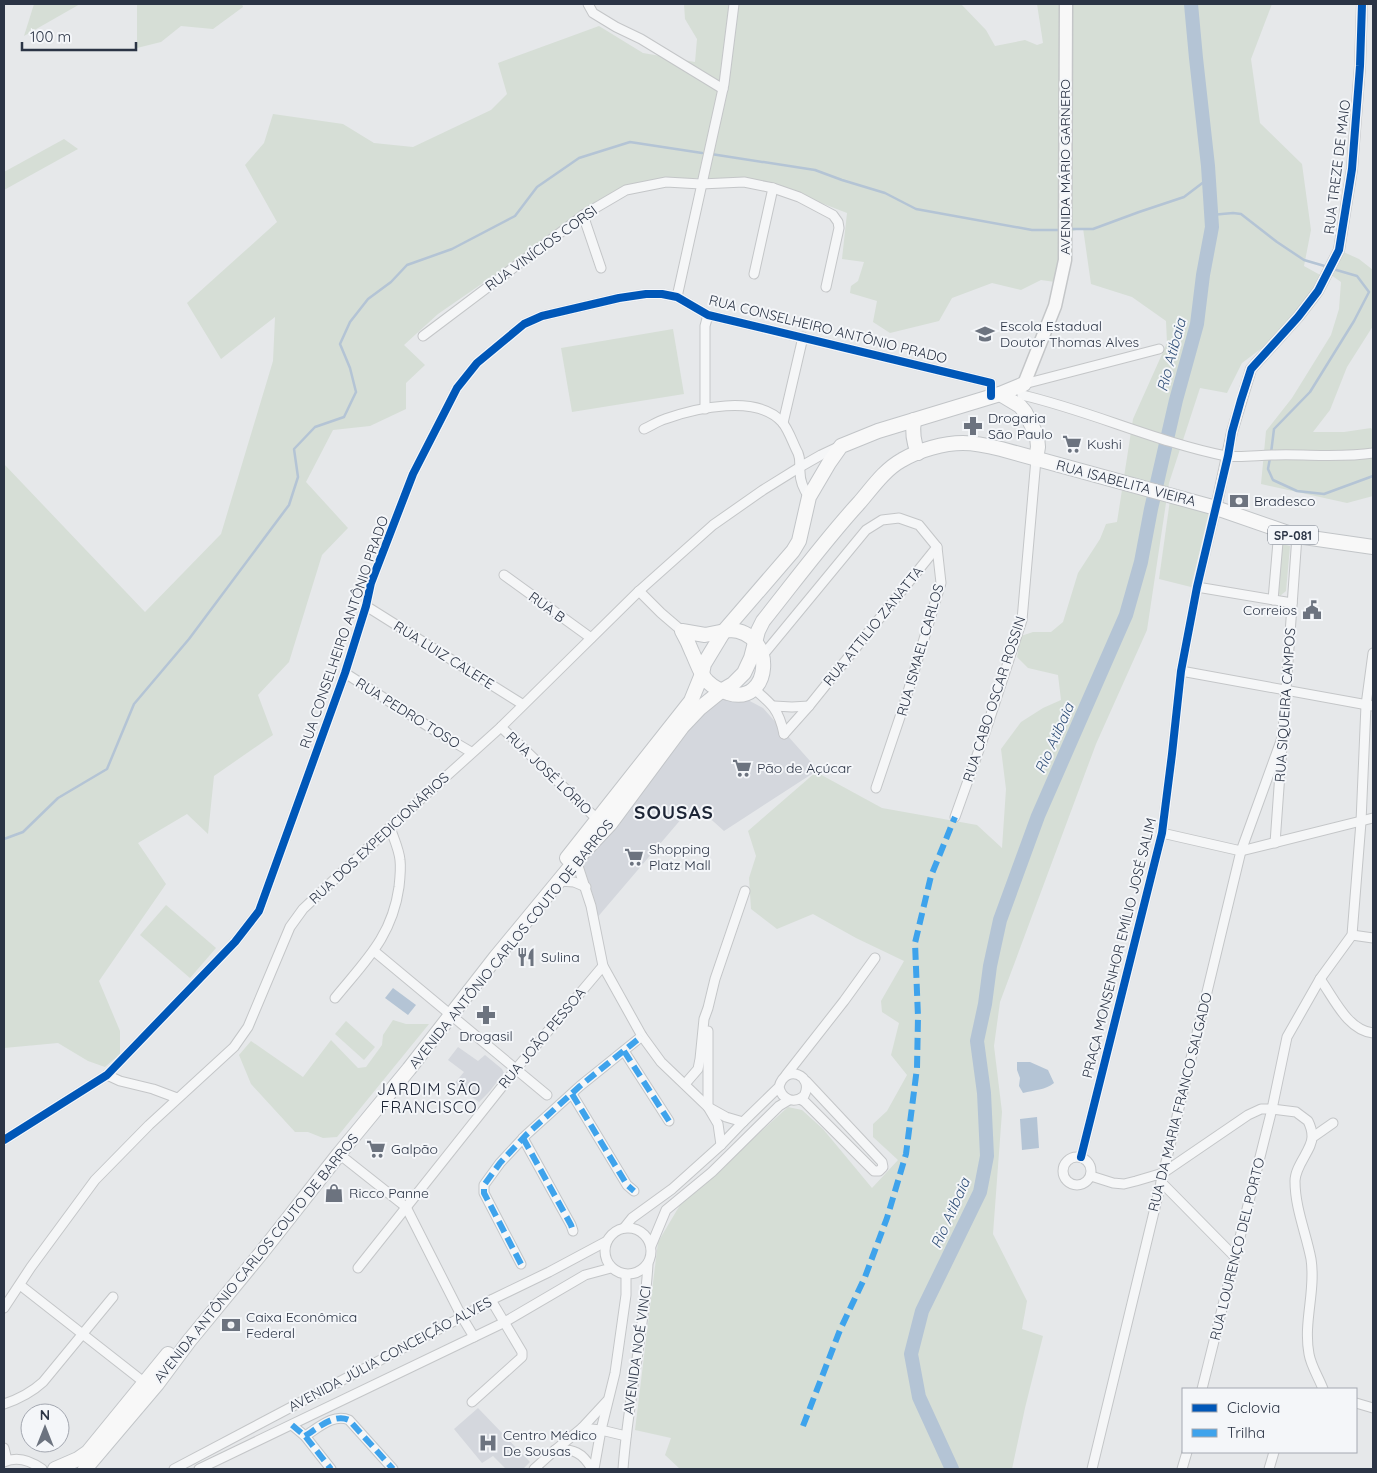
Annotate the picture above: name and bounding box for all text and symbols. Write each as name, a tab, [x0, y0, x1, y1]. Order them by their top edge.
scale bar	[22, 20, 136, 52]
text: 100 m	[30, 27, 71, 46]
street label: AVENIDA MÁRIO GARNERO	[1056, 79, 1074, 255]
street label: RUA TREZE DE MAIO	[1320, 98, 1354, 235]
street label: RUA VINÍCIOS CORSI	[481, 201, 601, 295]
street label: RUA CONSELHEIRO ANTÔNIO PRADO	[707, 291, 949, 367]
water label: Rio Atibaia	[1152, 316, 1190, 394]
place label: Escola Estadual Doutor Thomas Alves	[1000, 317, 1139, 351]
school or university icon: Escola Estadual Doutor Thomas Alves	[974, 323, 996, 345]
place label: Drogaria São Paulo	[988, 409, 1053, 443]
pharmacy icon: Drogaria São Paulo	[962, 415, 984, 437]
supermarket icon: Kushi	[1061, 433, 1083, 455]
place label: Kushi	[1087, 435, 1122, 453]
street label: RUA ISABELITA VIEIRA	[1054, 456, 1198, 510]
bank icon: Bradesco	[1228, 490, 1250, 512]
place label: Bradesco	[1254, 492, 1316, 510]
street label: RUA CONSELHEIRO ANTÔNIO PRADO	[296, 513, 392, 751]
road number: SP-081	[1268, 526, 1318, 544]
street label: RUA ATTILIO ZANATTA	[819, 562, 927, 690]
street label: RUA ISMAEL CARLOS	[893, 582, 948, 718]
street label: RUA B	[525, 588, 569, 626]
public building icon: Correios	[1301, 599, 1323, 621]
place label: Correios	[1243, 601, 1297, 619]
street label: RUA CABO OSCAR ROSSIN	[959, 614, 1029, 784]
street label: RUA LUIZ CALEFE	[390, 617, 498, 693]
street label: RUA SIQUEIRA CAMPOS	[1271, 627, 1299, 783]
street label: RUA PEDRO TOSO	[352, 674, 464, 752]
water label: Rio Atibaia	[1030, 699, 1078, 776]
street label: RUA JOSÉ LÓRIO	[502, 728, 596, 819]
supermarket icon: Pão de Açúcar	[731, 757, 753, 779]
place label: Pão de Açúcar	[757, 759, 852, 777]
street label: RUA DOS EXPEDICIONÁRIOS	[305, 768, 453, 908]
district label: SOUSAS	[634, 800, 714, 824]
street label: AVENIDA ANTÔNIO CARLOS COUTO DE BARROS	[405, 816, 617, 1072]
street label: PRAÇA MONSENHOR EMÍLIO JOSÉ SALIM	[1078, 816, 1160, 1080]
place label: Shopping Platz Mall	[649, 840, 711, 874]
supermarket icon: Shopping Platz Mall	[623, 846, 645, 868]
restaurant icon: Sulina	[515, 946, 537, 968]
place label: Sulina	[541, 948, 580, 966]
street label: RUA JOÃO PESSOA	[495, 984, 589, 1092]
street label: RUA DA MARIA FRANCO SALGADO	[1144, 990, 1216, 1214]
pharmacy icon: Drogasil	[475, 1004, 497, 1026]
place label: Drogasil	[459, 1027, 513, 1045]
district label: JARDIM SÃO FRANCISCO	[377, 1079, 481, 1117]
street label: AVENIDA ANTÔNIO CARLOS COUTO DE BARROS	[150, 1130, 362, 1386]
supermarket icon: Galpão	[365, 1138, 387, 1160]
place label: Galpão	[391, 1140, 438, 1158]
street label: RUA LOURENÇO DEL PORTO	[1206, 1156, 1269, 1342]
water label: Rio Atibaia	[926, 1174, 974, 1251]
shop icon: Ricco Panne	[323, 1182, 345, 1204]
place label: Ricco Panne	[349, 1184, 429, 1202]
street label: AVENIDA NOÉ VINCI	[619, 1284, 655, 1416]
street label: AVENIDA JÚLIA CONCEIÇÃO ALVES	[285, 1293, 495, 1415]
place label: Caixa Econômica Federal	[246, 1308, 357, 1342]
bank icon: Caixa Econômica Federal	[220, 1314, 242, 1336]
legend	[1182, 1388, 1357, 1453]
text: Ciclovia	[1227, 1398, 1280, 1417]
north arrow	[20, 1403, 70, 1453]
text: N	[40, 1406, 50, 1424]
text: Trilha	[1227, 1423, 1265, 1442]
place label: Centro Médico De Sousas	[503, 1426, 597, 1460]
hospital icon: Centro Médico De Sousas	[477, 1432, 499, 1454]

